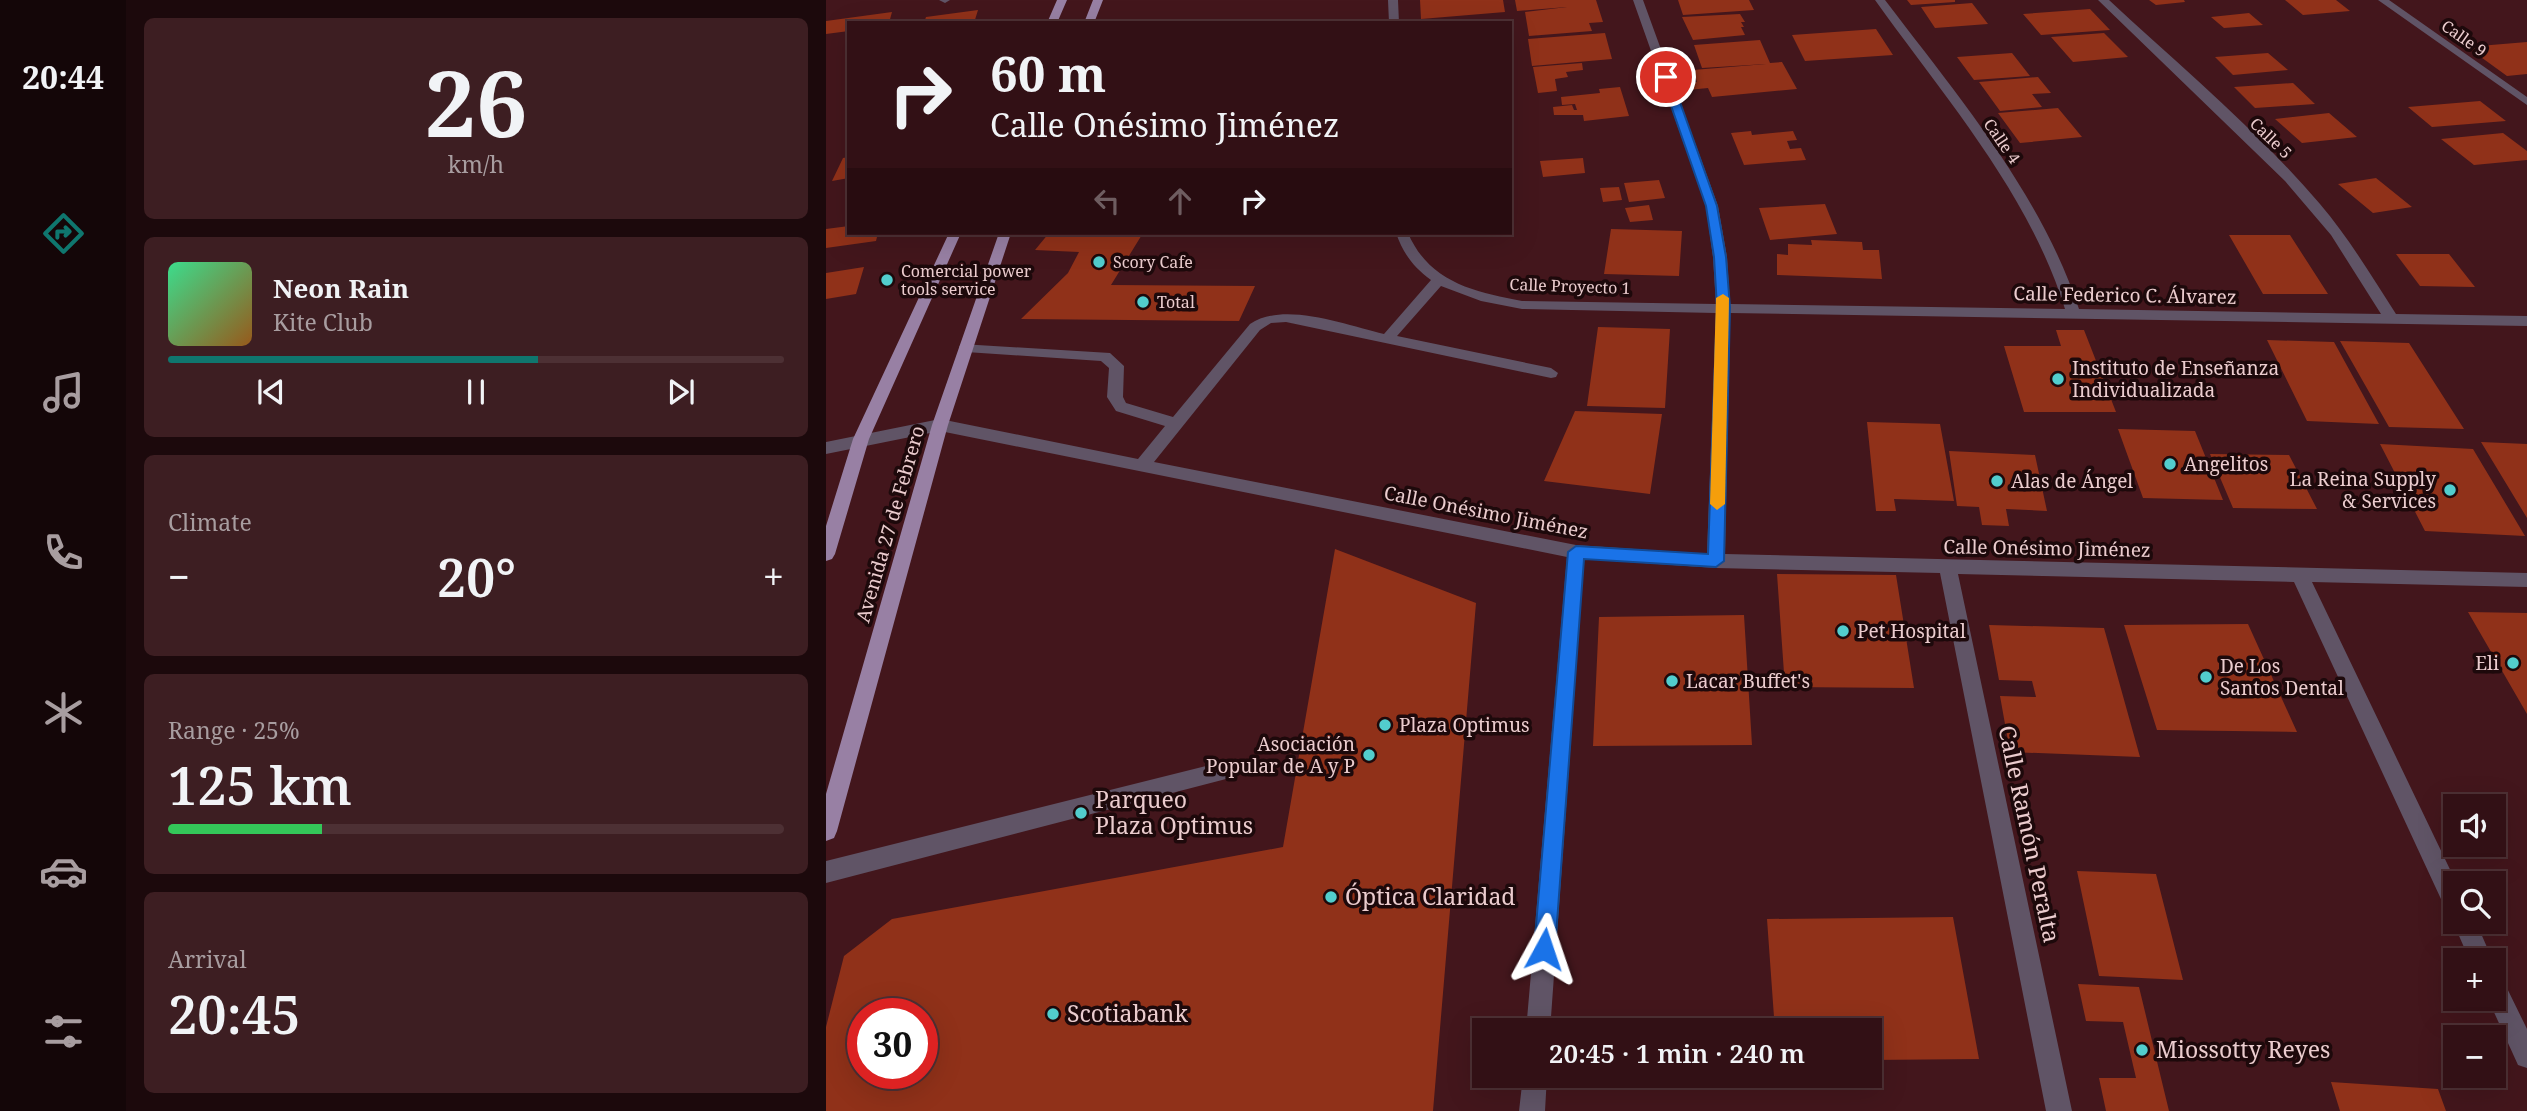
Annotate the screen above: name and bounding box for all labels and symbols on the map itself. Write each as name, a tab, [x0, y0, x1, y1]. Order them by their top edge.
street label: Calle 9	[2437, 15, 2491, 61]
pin	[1636, 47, 1696, 107]
street label: Calle 5	[2245, 113, 2297, 163]
street label: Calle 4	[1979, 114, 2025, 168]
place label: Scory Cafe	[1113, 251, 1193, 273]
marker: Scory Cafe	[1091, 254, 1107, 270]
place label: Comercial power tools service	[901, 260, 1032, 300]
marker: Comercial power tools service	[879, 272, 895, 288]
street label: Calle Proyecto 1	[1509, 273, 1631, 299]
street label: Calle Federico C. Álvarez	[2013, 280, 2237, 310]
place label: Total	[1157, 291, 1195, 313]
marker: Total	[1135, 294, 1151, 310]
place label: Instituto de Enseñanza Individualizada	[2072, 355, 2279, 403]
marker: Instituto de Enseñanza Individualizada	[2050, 371, 2066, 387]
street label: Avenida 27 de Febrero	[849, 423, 931, 625]
place label: Angelitos	[2184, 451, 2268, 477]
marker: Angelitos	[2162, 456, 2178, 472]
place label: La Reina Supply & Services	[2290, 466, 2436, 514]
place label: Alas de Ángel	[2011, 468, 2133, 494]
marker: Alas de Ángel	[1989, 473, 2005, 489]
street label: Calle Onésimo Jiménez	[1382, 479, 1590, 545]
marker: La Reina Supply & Services	[2442, 482, 2458, 498]
street label: Calle Onésimo Jiménez	[1943, 533, 2151, 563]
place label: Pet Hospital	[1857, 618, 1966, 644]
marker: Pet Hospital	[1835, 623, 1851, 639]
place label: Eli	[2475, 650, 2499, 676]
place label: De Los Santos Dental	[2220, 653, 2344, 701]
marker: Eli	[2505, 655, 2521, 671]
place label: Lacar Buffet's	[1686, 668, 1810, 694]
marker: De Los Santos Dental	[2198, 669, 2214, 685]
marker: Lacar Buffet's	[1664, 673, 1680, 689]
place label: Plaza Optimus	[1399, 712, 1530, 738]
marker: Plaza Optimus	[1377, 717, 1393, 733]
street label: Calle Ramón Peralta	[1991, 722, 2069, 945]
place label: Asociación Popular de A y P	[1206, 731, 1355, 779]
marker: Asociación Popular de A y P	[1361, 747, 1377, 763]
place label: Parqueo Plaza Optimus	[1095, 783, 1253, 841]
marker: Parqueo Plaza Optimus	[1073, 805, 1089, 821]
place label: Óptica Claridad	[1345, 880, 1515, 912]
marker: Óptica Claridad	[1323, 889, 1339, 905]
position arrow	[1507, 912, 1581, 986]
place label: Scotiabank	[1067, 997, 1188, 1029]
speed limit sign: 30	[847, 998, 938, 1089]
marker: Scotiabank	[1045, 1006, 1061, 1022]
place label: Miossotty Reyes	[2156, 1033, 2330, 1065]
marker: Miossotty Reyes	[2134, 1042, 2150, 1058]

